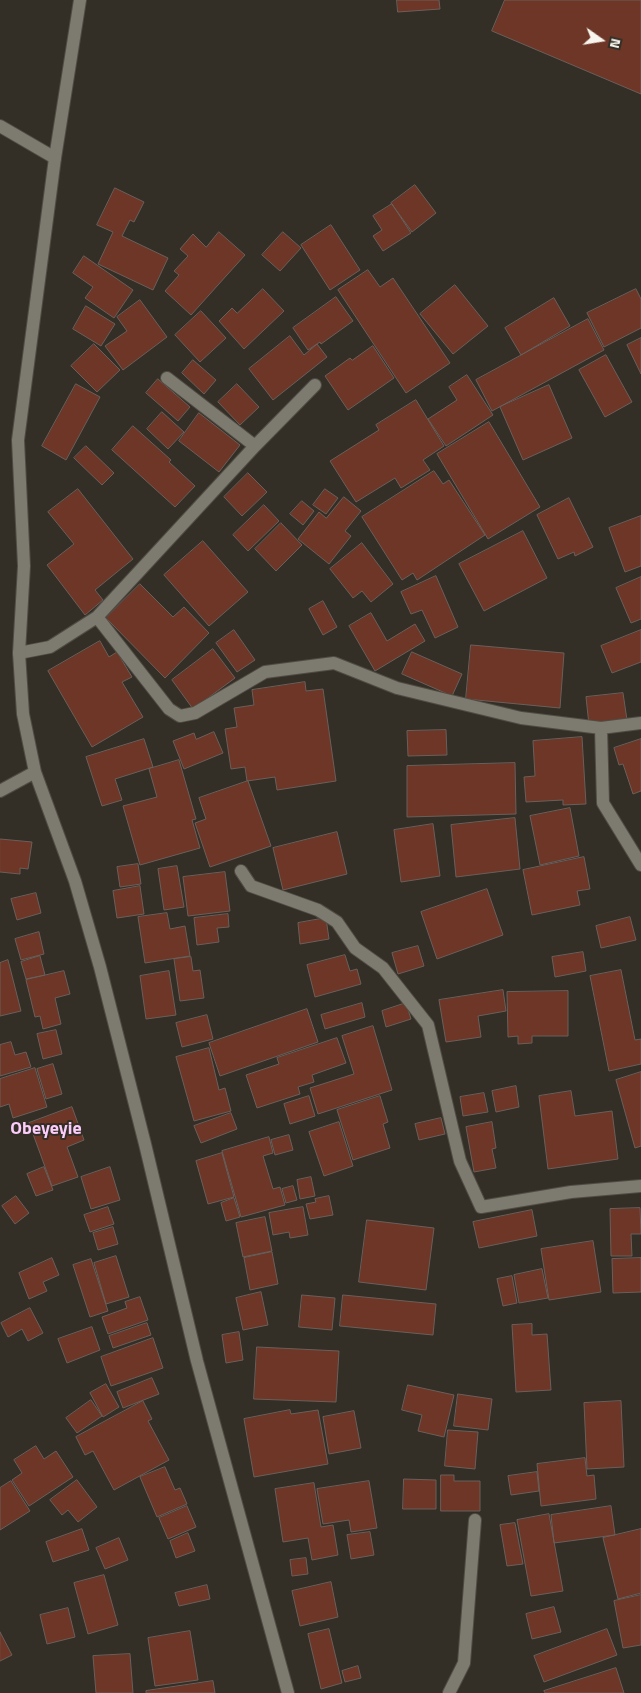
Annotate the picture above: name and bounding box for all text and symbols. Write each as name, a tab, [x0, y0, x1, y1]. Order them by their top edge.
north arrow	[576, 15, 626, 65]
text: N	[605, 36, 627, 51]
district label: Obeyeyie	[10, 1119, 82, 1141]

